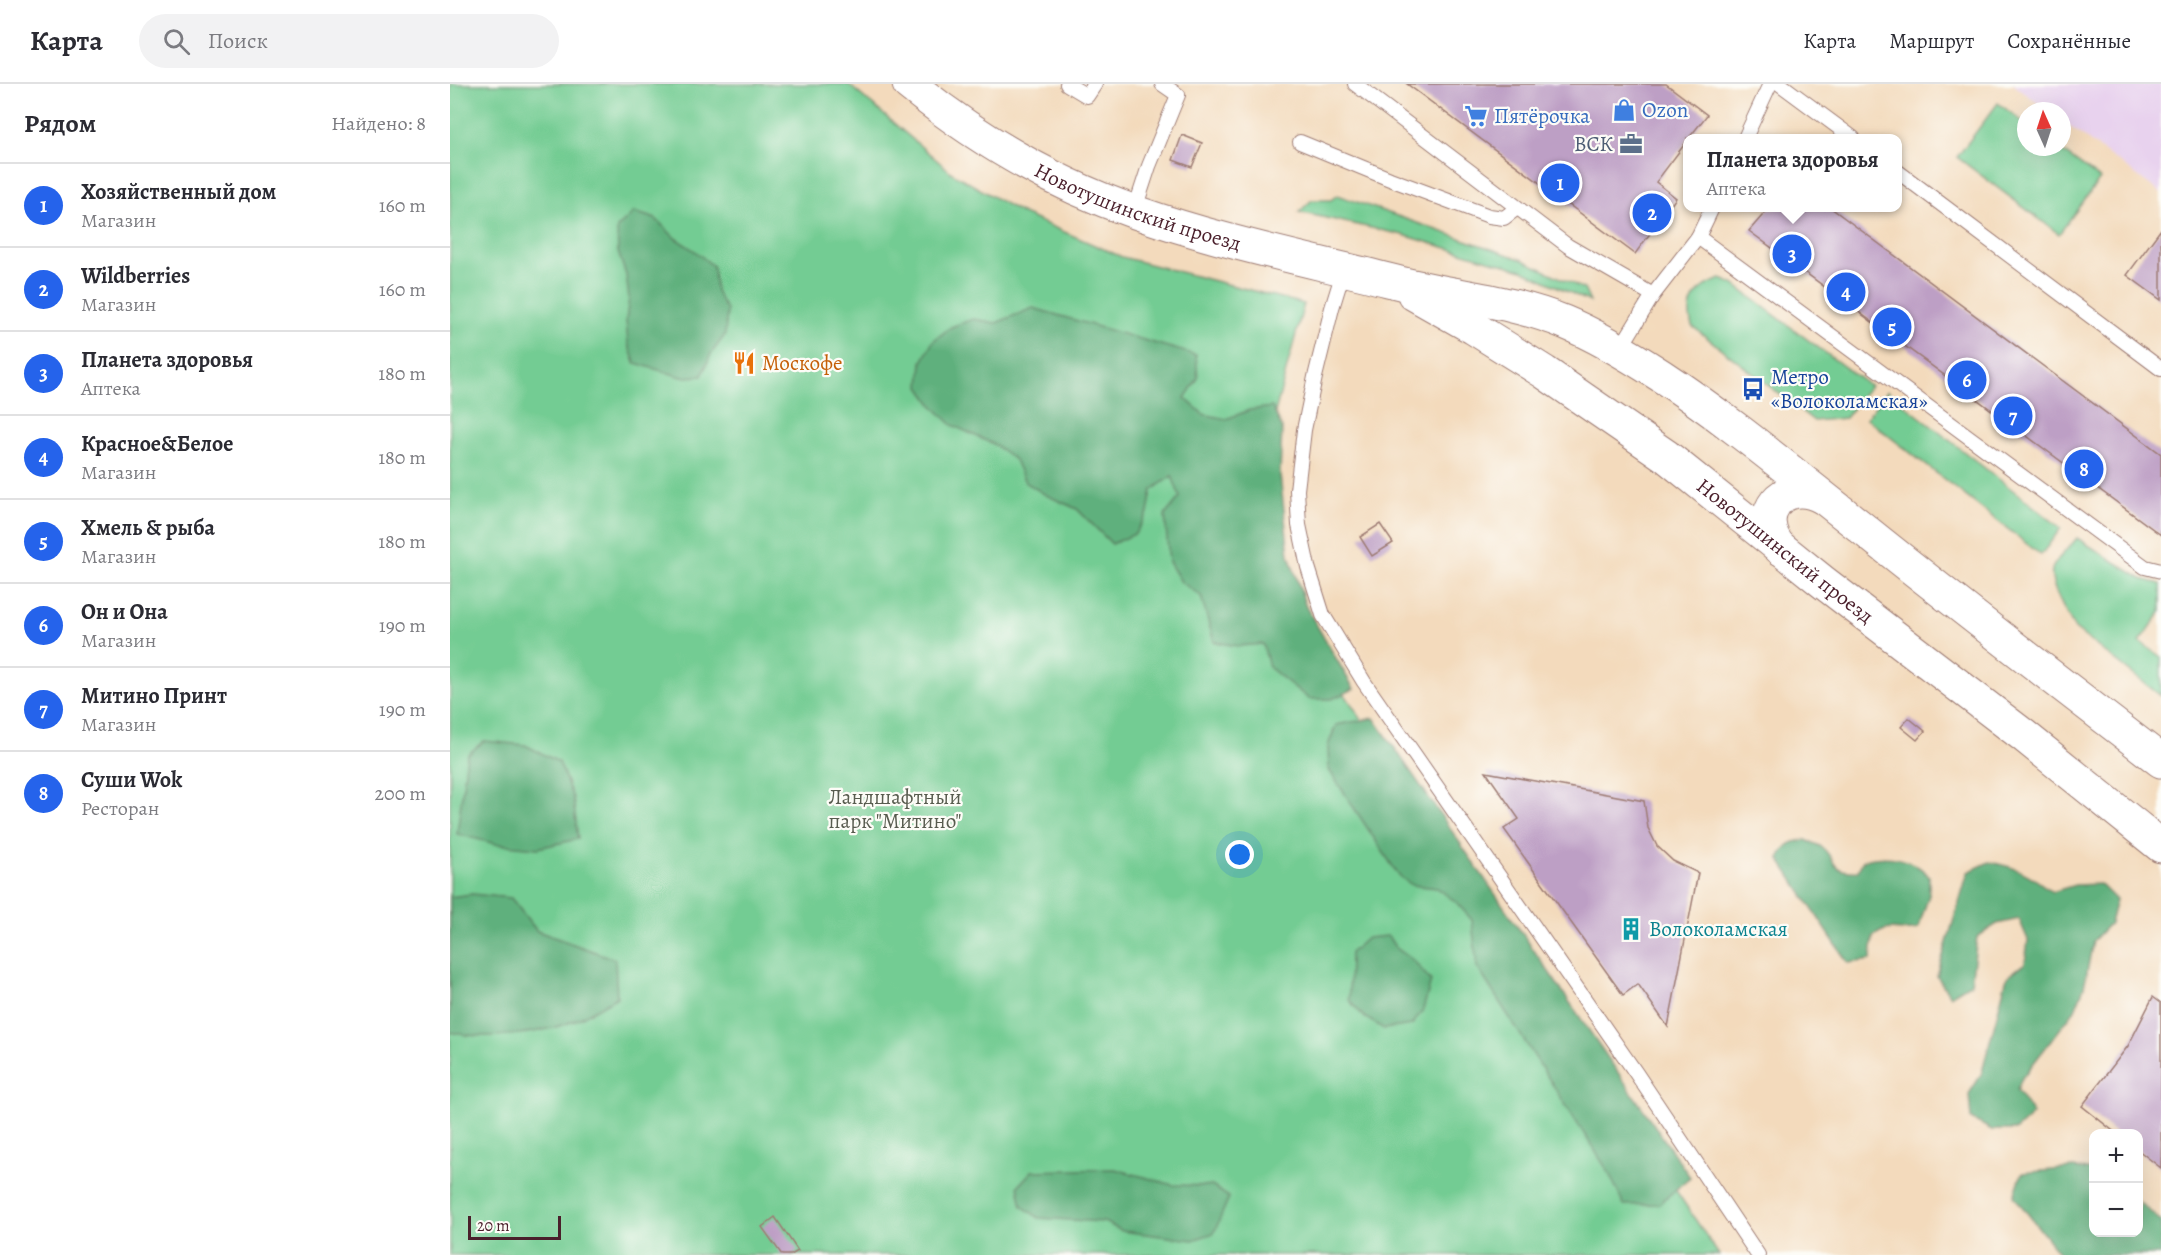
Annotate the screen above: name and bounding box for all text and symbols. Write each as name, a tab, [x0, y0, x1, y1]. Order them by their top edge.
search box	[139, 14, 559, 68]
text: Карта	[30, 22, 103, 60]
icon: search	[160, 25, 193, 58]
text: Поиск	[208, 26, 268, 56]
text: Карта	[1803, 27, 1856, 55]
text: Маршрут	[1889, 27, 1974, 55]
text: Сохранённые	[2007, 27, 2131, 55]
place label: Ozon	[1642, 96, 1688, 124]
shop icon: Ozon	[1611, 97, 1637, 123]
place label: Пятёрочка	[1494, 102, 1590, 130]
north arrow	[2017, 102, 2071, 156]
supermarket icon: Пятёрочка	[1463, 103, 1489, 129]
text: Рядом	[24, 106, 96, 141]
text: Найдено: 8	[331, 110, 426, 137]
place label: ВСК	[1574, 130, 1614, 158]
office icon: ВСК	[1618, 131, 1644, 157]
popup	[1683, 134, 1902, 212]
text: Планета здоровья	[1707, 145, 1879, 175]
street label: Новотушинский проезд	[1029, 156, 1244, 257]
pin: 1	[1540, 160, 1580, 206]
text: Аптека	[1707, 175, 1766, 202]
text: Хозяйственный дом	[81, 177, 276, 207]
pin: 2	[1632, 190, 1672, 236]
text: 1	[40, 192, 47, 219]
text: 160 m	[379, 192, 426, 219]
text: Магазин	[81, 207, 156, 234]
pin: 3	[1772, 232, 1812, 276]
text: Wildberries	[81, 261, 190, 291]
pin: 4	[1826, 270, 1866, 314]
text: 2	[39, 276, 48, 303]
text: 160 m	[379, 276, 426, 303]
text: Магазин	[81, 291, 156, 318]
pin: 5	[1872, 304, 1912, 350]
text: Планета здоровья	[81, 345, 253, 375]
place label: Москофе	[762, 349, 843, 377]
restaurant icon: Москофе	[731, 350, 757, 376]
pin: 6	[1948, 358, 1987, 402]
text: 3	[39, 360, 48, 387]
text: 180 m	[378, 360, 426, 387]
place label: Метро «Волоколамская»	[1771, 363, 1928, 415]
text: Аптека	[81, 375, 141, 402]
bus stop icon: Метро «Волоколамская»	[1740, 376, 1766, 402]
pin: 7	[1994, 394, 2032, 438]
text: Красное&Белое	[81, 429, 233, 459]
text: 4	[39, 444, 48, 471]
text: 180 m	[378, 444, 426, 471]
pin: 8	[2064, 446, 2104, 492]
text: Магазин	[81, 459, 156, 486]
street label: Новотушинский проезд	[1691, 472, 1879, 630]
text: Хмель & рыба	[81, 513, 215, 543]
text: 5	[39, 528, 48, 555]
text: 180 m	[378, 528, 426, 555]
text: Магазин	[81, 543, 156, 570]
text: Он и Она	[81, 597, 168, 627]
text: 6	[39, 612, 48, 639]
text: 190 m	[379, 612, 426, 639]
text: Магазин	[81, 627, 156, 654]
text: Митино Принт	[81, 681, 227, 711]
text: 7	[39, 696, 48, 723]
text: 190 m	[379, 696, 426, 723]
text: Магазин	[81, 711, 156, 738]
text: Суши Wok	[81, 765, 182, 795]
text: 8	[39, 780, 48, 807]
text: 200 m	[375, 780, 426, 807]
park label: Ландшафтный парк "Митино"	[829, 783, 961, 835]
text: Ресторан	[81, 795, 159, 822]
your location	[1225, 840, 1254, 869]
place label: Волоколамская	[1649, 915, 1788, 943]
building icon: Волоколамская	[1618, 916, 1644, 942]
map controls	[2089, 1129, 2143, 1237]
button: +	[2089, 1129, 2143, 1183]
button: −	[2089, 1183, 2143, 1237]
scale bar	[468, 1213, 561, 1240]
text: 20 m	[477, 1215, 510, 1237]

